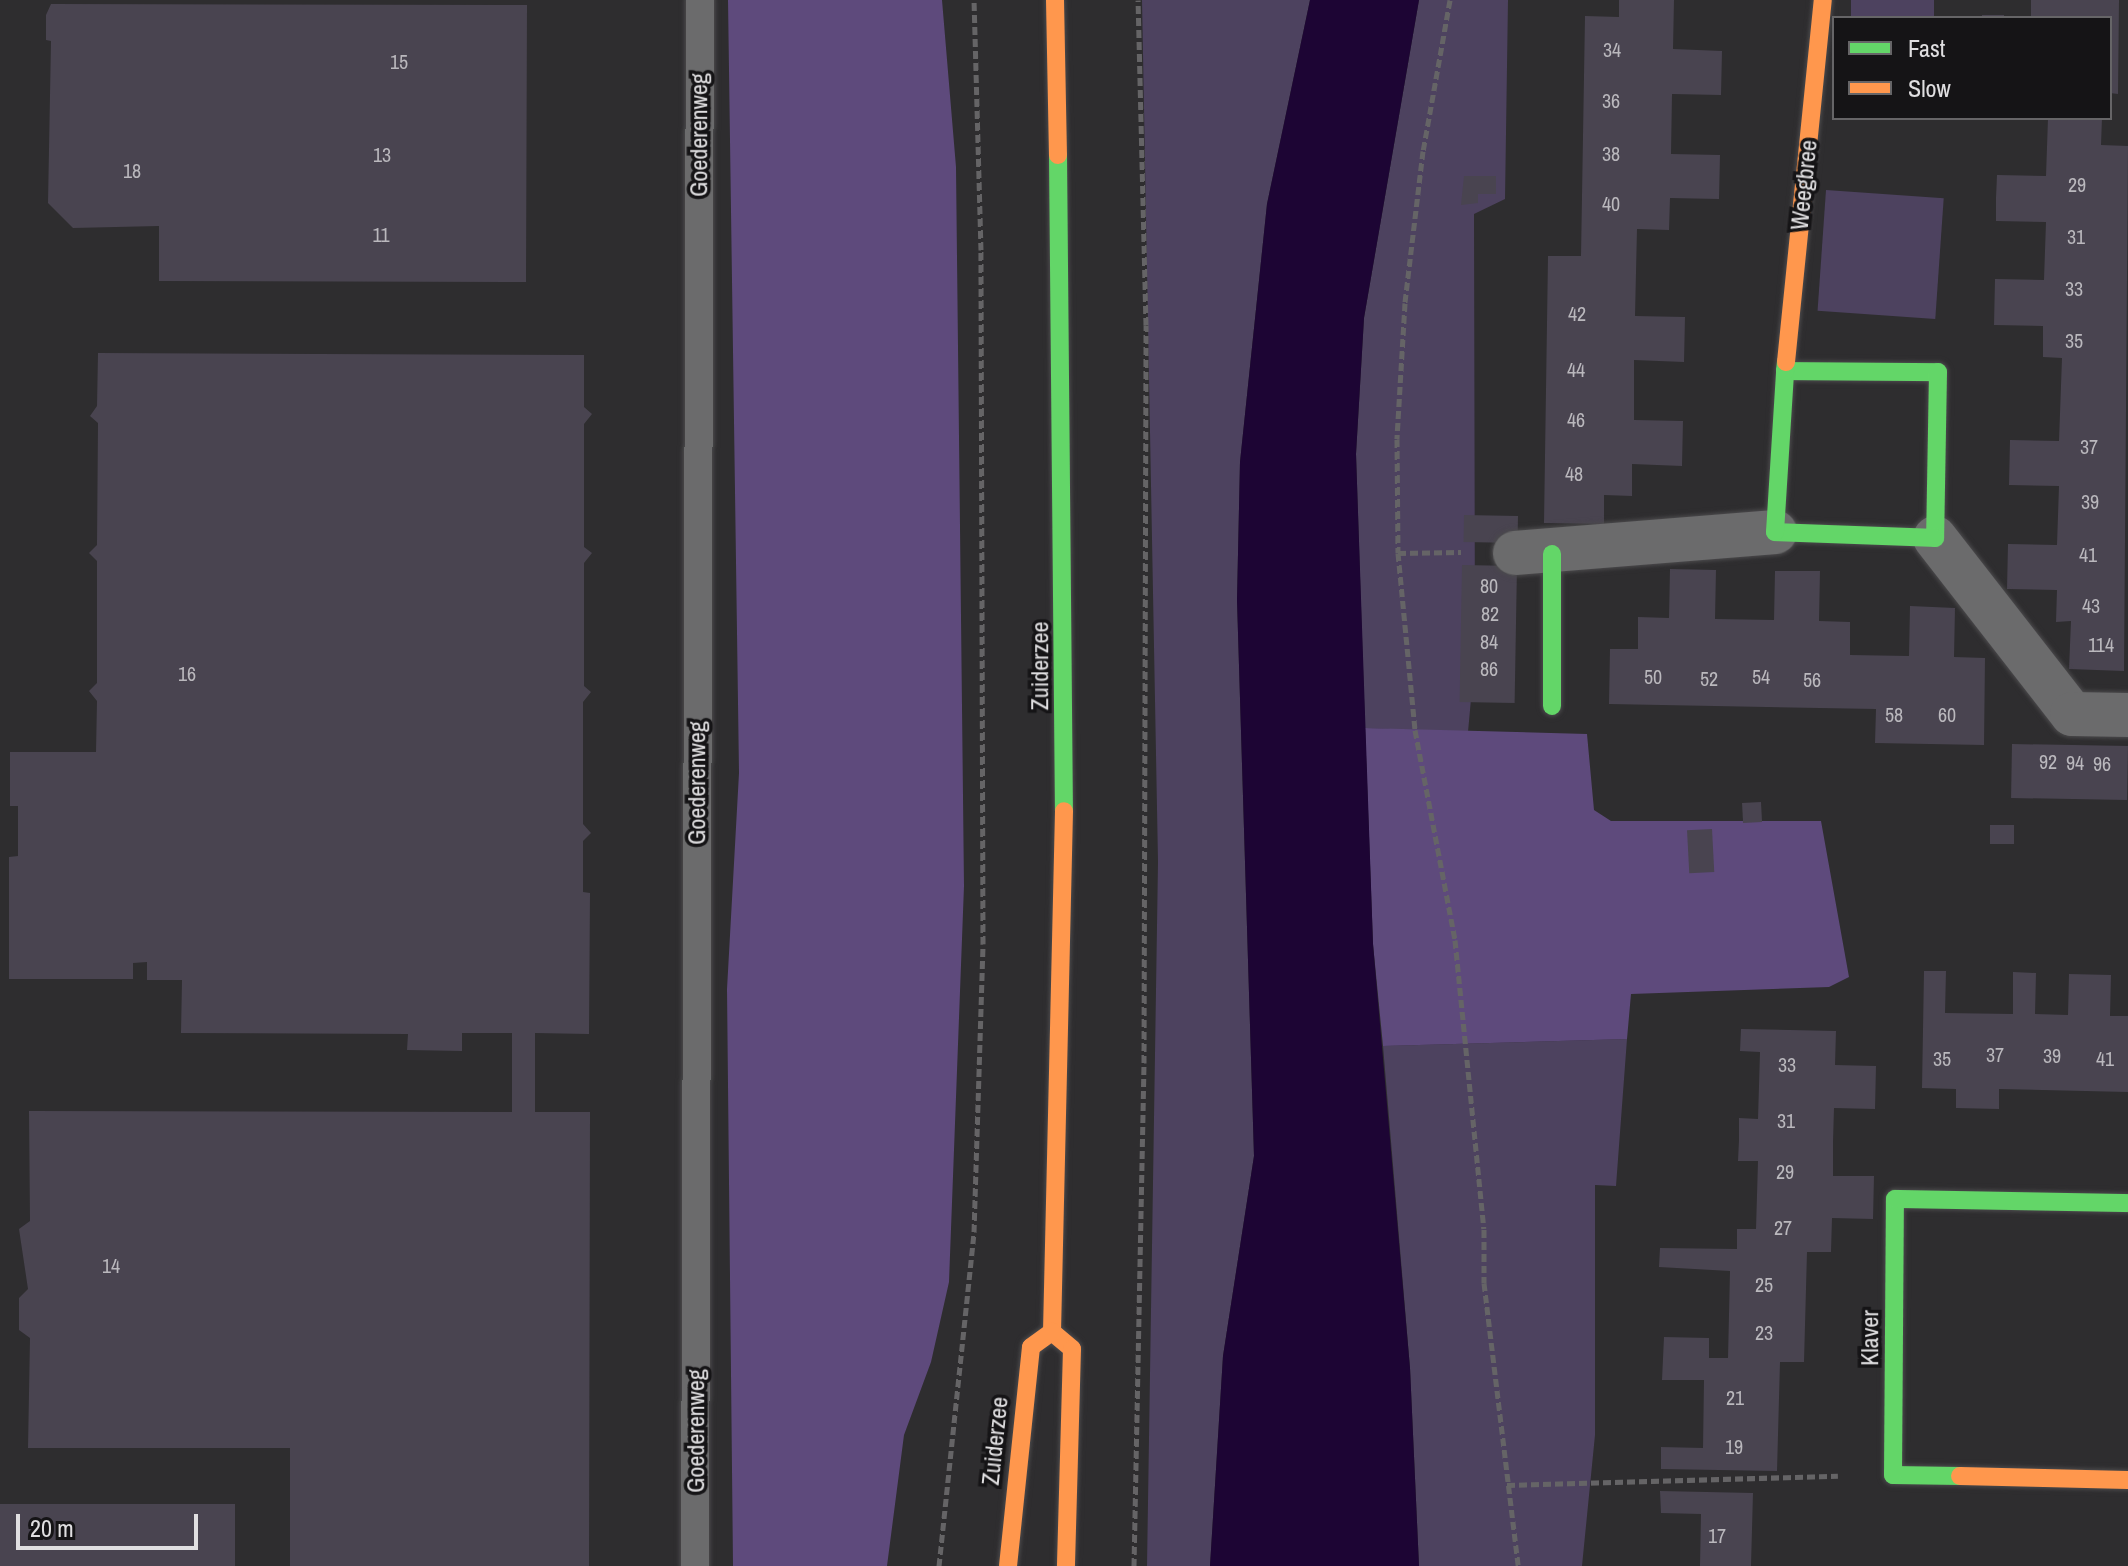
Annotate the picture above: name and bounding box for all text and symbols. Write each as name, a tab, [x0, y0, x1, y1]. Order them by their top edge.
legend	[1832, 16, 2112, 120]
text: Fast	[1908, 32, 1945, 64]
house number: 34	[1603, 37, 1621, 61]
house number: 15	[390, 49, 408, 73]
text: Slow	[1908, 72, 1951, 104]
street label: Goederenweg	[685, 73, 713, 197]
house number: 36	[1602, 88, 1620, 112]
street label: Weegbree	[1785, 139, 1823, 231]
house number: 38	[1602, 141, 1620, 165]
house number: 13	[373, 142, 391, 166]
house number: 18	[123, 158, 141, 182]
house number: 29	[2068, 172, 2086, 196]
house number: 40	[1602, 191, 1620, 215]
house number: 11	[372, 222, 390, 246]
house number: 31	[2067, 224, 2085, 248]
house number: 33	[2065, 276, 2083, 300]
house number: 42	[1568, 301, 1586, 325]
house number: 35	[2065, 328, 2083, 352]
house number: 44	[1567, 357, 1585, 381]
house number: 46	[1567, 407, 1585, 431]
house number: 37	[2080, 434, 2098, 458]
house number: 48	[1565, 461, 1583, 485]
house number: 39	[2081, 489, 2099, 513]
house number: 41	[2079, 542, 2097, 566]
house number: 80	[1480, 573, 1498, 597]
house number: 43	[2082, 593, 2100, 617]
house number: 82	[1481, 601, 1499, 625]
street label: Zuiderzee	[1026, 622, 1054, 710]
house number: 84	[1480, 629, 1498, 653]
house number: 114	[2088, 632, 2114, 656]
house number: 86	[1480, 656, 1498, 680]
house number: 16	[178, 661, 196, 685]
house number: 50	[1644, 664, 1662, 688]
house number: 54	[1752, 664, 1770, 688]
house number: 52	[1700, 666, 1718, 690]
house number: 56	[1803, 667, 1821, 691]
house number: 58	[1885, 702, 1903, 726]
house number: 60	[1938, 702, 1956, 726]
street label: Goederenweg	[683, 721, 711, 845]
house number: 92	[2039, 749, 2057, 773]
house number: 94	[2066, 750, 2084, 774]
house number: 96	[2093, 751, 2111, 775]
house number: 37	[1986, 1042, 2004, 1066]
house number: 39	[2043, 1043, 2061, 1067]
house number: 35	[1933, 1046, 1951, 1070]
house number: 41	[2096, 1046, 2114, 1070]
house number: 33	[1778, 1052, 1796, 1076]
house number: 31	[1777, 1108, 1795, 1132]
house number: 29	[1776, 1159, 1794, 1183]
house number: 27	[1774, 1215, 1792, 1239]
house number: 14	[102, 1253, 120, 1277]
house number: 25	[1755, 1272, 1773, 1296]
street label: Klaver	[1856, 1310, 1884, 1366]
house number: 23	[1755, 1320, 1773, 1344]
street label: Goederenweg	[682, 1369, 710, 1493]
house number: 21	[1726, 1385, 1744, 1409]
street label: Zuiderzee	[976, 1395, 1014, 1487]
house number: 19	[1725, 1434, 1743, 1458]
scale bar	[20, 1498, 202, 1548]
text: 20 m	[30, 1512, 74, 1544]
house number: 17	[1708, 1523, 1726, 1547]

